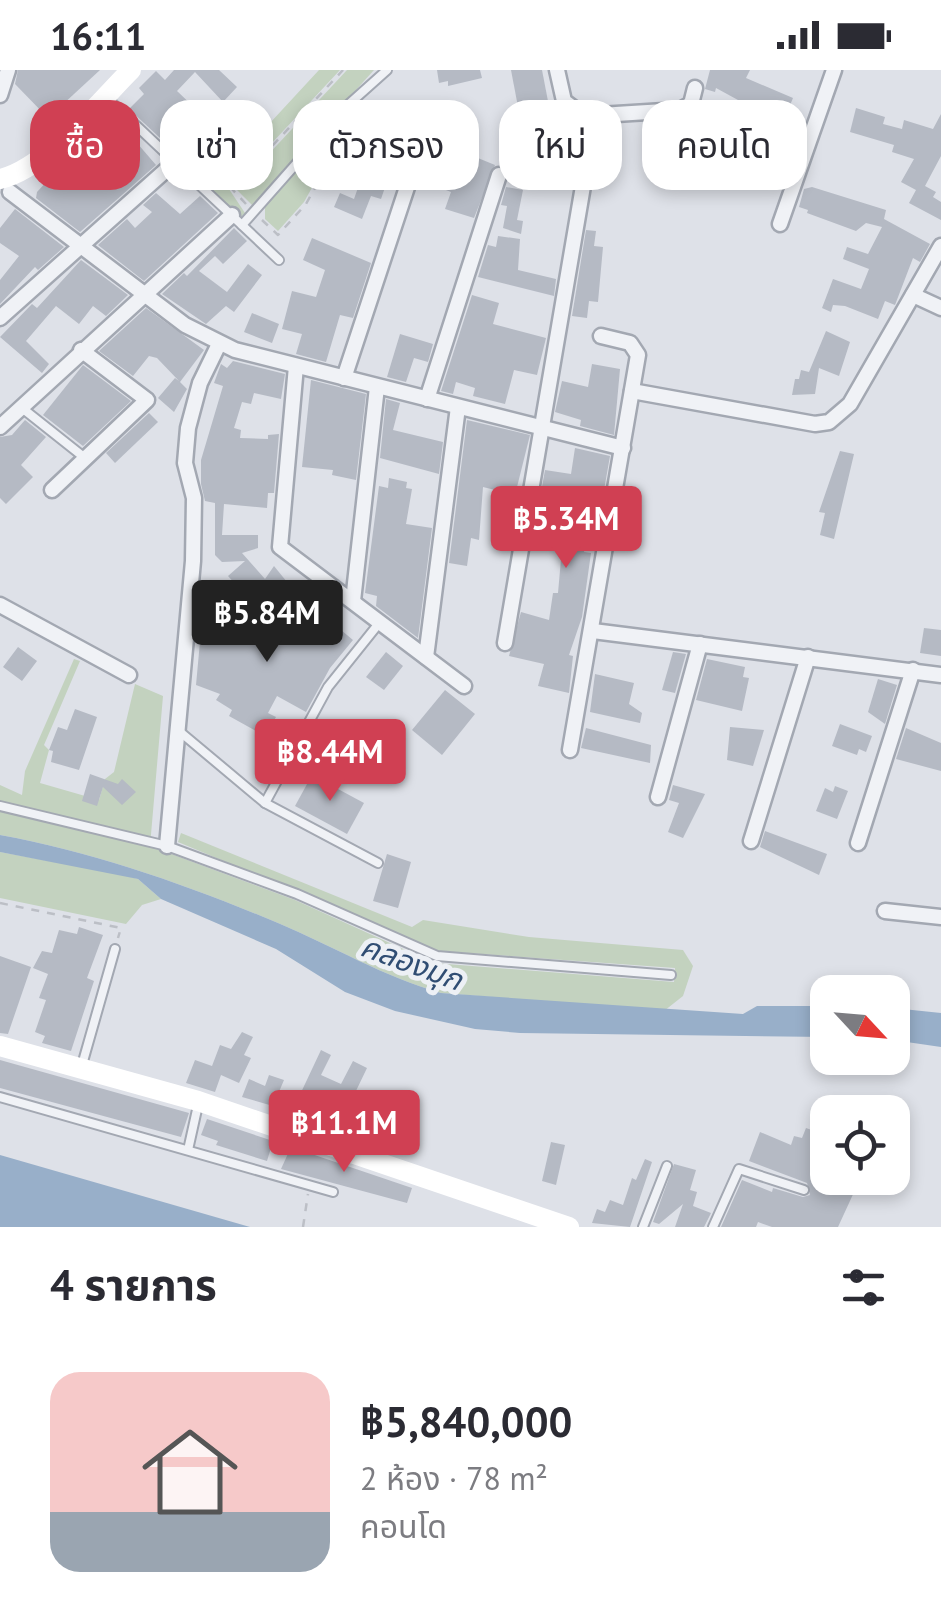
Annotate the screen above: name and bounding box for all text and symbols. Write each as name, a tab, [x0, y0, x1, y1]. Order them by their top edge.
text: 16:11	[50, 11, 146, 60]
chip: ซื้อ	[30, 100, 140, 190]
chip: เช่า	[160, 100, 273, 190]
chip: ตัวกรอง	[293, 100, 479, 190]
chip: ใหม่	[499, 100, 622, 190]
chip: คอนโด	[642, 100, 807, 190]
pin: ฿5.34M	[485, 486, 647, 571]
text: ฿5.34M	[513, 497, 619, 539]
pin: ฿5.84M	[186, 580, 348, 665]
text: ฿5.84M	[214, 591, 320, 633]
pin: ฿8.44M	[249, 719, 411, 804]
text: ฿8.44M	[277, 730, 383, 772]
water label: คลองมุก	[356, 926, 469, 999]
north arrow	[810, 975, 910, 1075]
map controls	[810, 975, 910, 1195]
pin: ฿11.1M	[263, 1090, 425, 1175]
button: locate	[810, 1095, 910, 1195]
text: ฿11.1M	[291, 1101, 397, 1143]
text: 4 รายการ	[50, 1257, 217, 1312]
icon: filters	[836, 1260, 891, 1315]
text: ฿5,840,000	[360, 1394, 572, 1449]
icon: home	[130, 1412, 250, 1532]
text: 2 ห้อง · 78 m²	[360, 1457, 548, 1499]
text: คอนโด	[360, 1505, 447, 1547]

